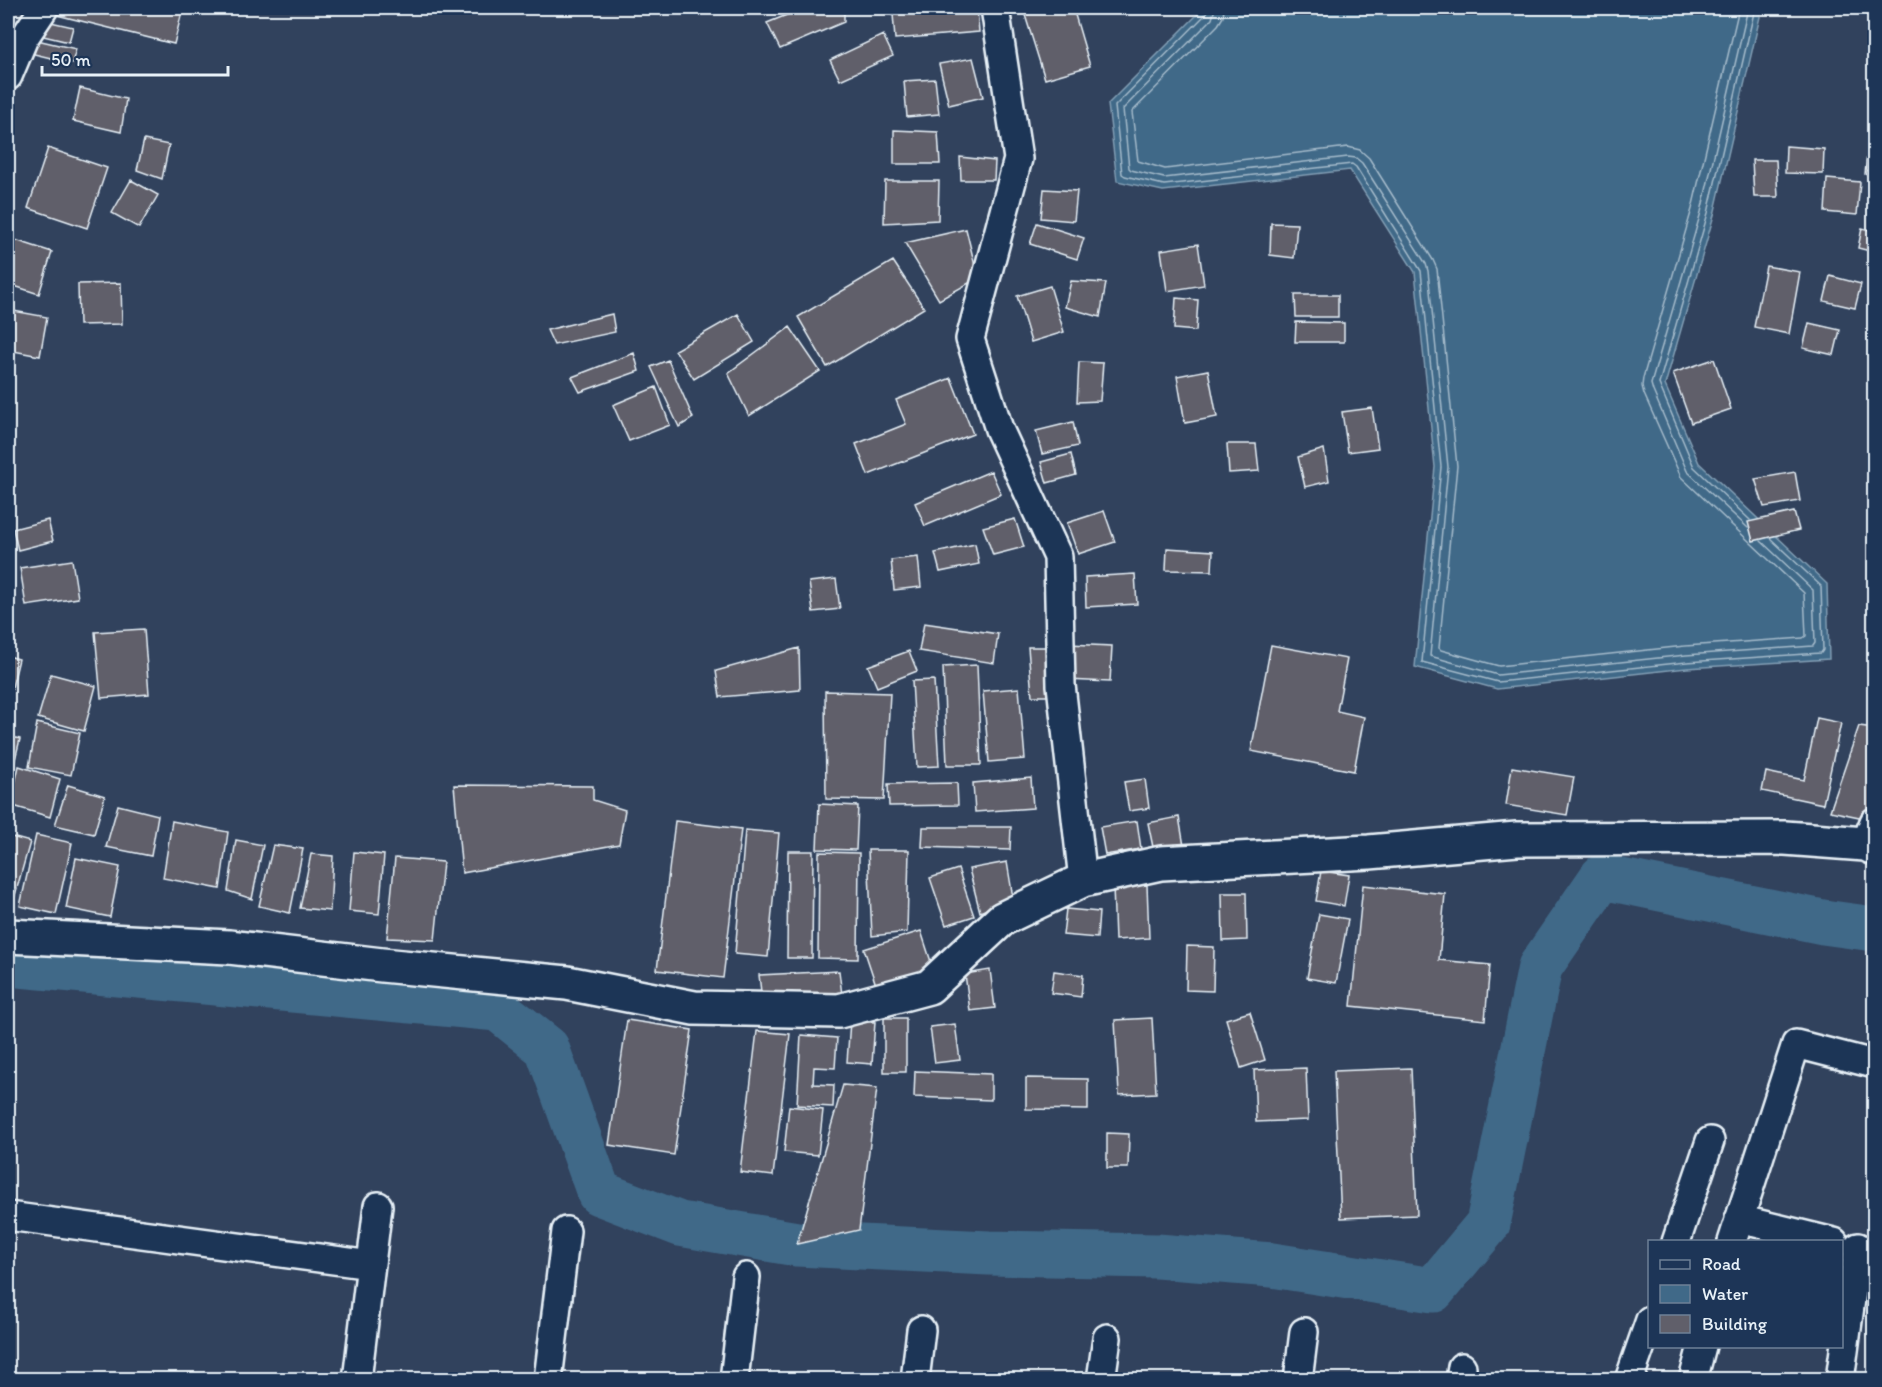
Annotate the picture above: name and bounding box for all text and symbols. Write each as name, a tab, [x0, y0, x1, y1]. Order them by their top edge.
scale bar	[42, 39, 228, 77]
text: 50 m	[51, 49, 91, 71]
legend	[1648, 1240, 1843, 1348]
text: Road	[1702, 1253, 1741, 1275]
text: Water	[1702, 1283, 1748, 1305]
text: Building	[1702, 1313, 1768, 1335]

